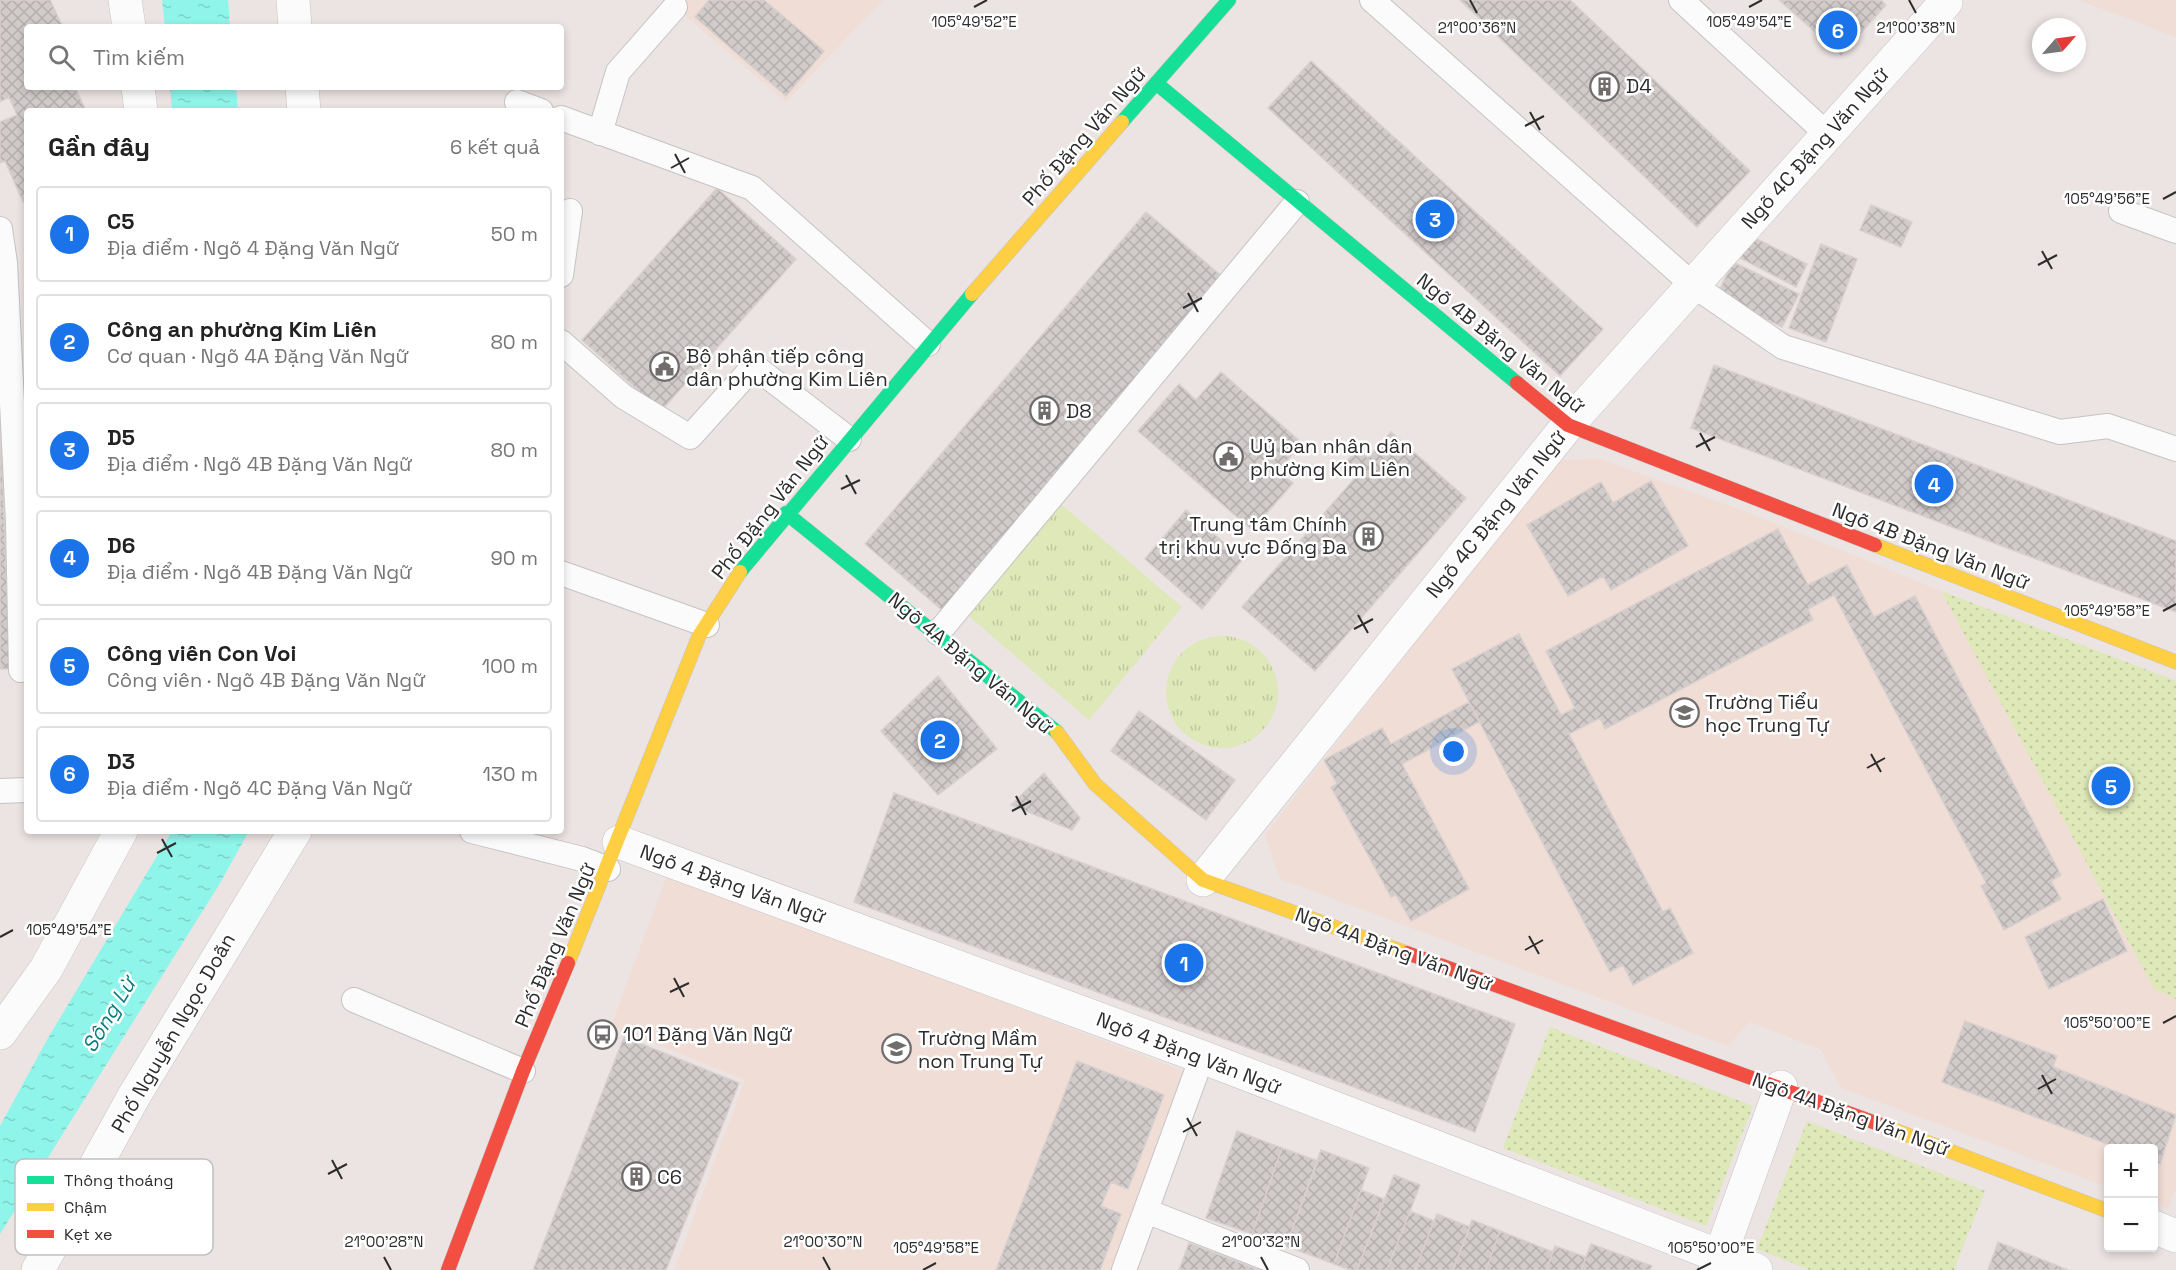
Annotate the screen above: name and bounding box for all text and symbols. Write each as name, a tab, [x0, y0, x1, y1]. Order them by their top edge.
pin: 6	[1818, 8, 1858, 52]
text: 105°49'52"E	[931, 12, 1017, 31]
text: 105°49'54"E	[1706, 12, 1792, 31]
text: 21°00'36"N	[1438, 18, 1516, 37]
text: 21°00'38"N	[1877, 18, 1955, 37]
north arrow	[2032, 18, 2086, 72]
search box	[24, 24, 564, 90]
icon: search	[45, 41, 78, 74]
text: Tìm kiếm	[93, 43, 185, 71]
street label: Phố Đặng Văn Ngữ	[1016, 61, 1152, 211]
street label: Ngõ 4C Đặng Văn Ngữ	[1735, 62, 1895, 234]
building icon: D4	[1589, 70, 1621, 102]
place label: D4	[1626, 73, 1652, 99]
text: Gần đây	[48, 130, 150, 164]
text: 6 kết quả	[450, 134, 540, 160]
text: 105°49'56"E	[2064, 189, 2150, 208]
pin: 3	[1416, 196, 1454, 242]
text: C5	[107, 207, 134, 235]
text: 1	[65, 221, 74, 247]
text: 50 m	[491, 221, 538, 247]
text: Địa điểm · Ngõ 4 Đặng Văn Ngữ	[107, 235, 399, 261]
street label: Ngõ 4B Đặng Văn Ngữ	[1412, 267, 1590, 419]
text: Công an phường Kim Liên	[107, 315, 377, 343]
text: 2	[64, 329, 75, 355]
text: 80 m	[490, 329, 538, 355]
text: Cơ quan · Ngõ 4A Đặng Văn Ngữ	[107, 343, 409, 369]
place label: Bộ phận tiếp công dân phường Kim Liên	[686, 343, 888, 392]
public building icon: Bộ phận tiếp công dân phường Kim Liên	[649, 351, 681, 383]
building icon: D8	[1029, 395, 1061, 427]
place label: D8	[1066, 398, 1092, 424]
text: D5	[107, 423, 135, 451]
street label: Ngõ 4C Đặng Văn Ngữ	[1420, 425, 1572, 603]
street label: Phố Đặng Văn Ngữ	[705, 429, 835, 585]
place label: Uỷ ban nhân dân phường Kim Liên	[1250, 433, 1413, 482]
text: 3	[63, 437, 76, 463]
text: 80 m	[490, 437, 538, 463]
public building icon: Uỷ ban nhân dân phường Kim Liên	[1213, 441, 1245, 473]
text: Địa điểm · Ngõ 4B Đặng Văn Ngữ	[107, 451, 412, 477]
pin: 4	[1914, 462, 1954, 506]
street label: Ngõ 4B Đặng Văn Ngữ	[1829, 496, 2033, 596]
place label: Trung tâm Chính trị khu vực Đống Đa	[1159, 511, 1347, 560]
building icon: Trung tâm Chính trị khu vực Đống Đa	[1352, 520, 1384, 552]
text: D6	[107, 531, 135, 559]
text: 4	[63, 545, 76, 571]
text: 90 m	[491, 545, 538, 571]
text: Địa điểm · Ngõ 4B Đặng Văn Ngữ	[107, 559, 412, 585]
street label: Ngõ 4A Đặng Văn Ngữ	[883, 586, 1059, 740]
text: 105°49'58"E	[2064, 601, 2150, 620]
text: Công viên Con Voi	[107, 639, 296, 667]
text: 5	[64, 653, 76, 679]
text: 100 m	[482, 653, 538, 679]
text: Công viên · Ngõ 4B Đặng Văn Ngữ	[107, 667, 425, 693]
place label: Trường Tiểu học Trung Tự	[1705, 689, 1829, 738]
school or university icon: Trường Tiểu học Trung Tự	[1668, 697, 1700, 729]
pin: 2	[920, 718, 960, 762]
your location	[1439, 737, 1468, 766]
text: D3	[107, 747, 135, 775]
text: 6	[63, 761, 76, 787]
text: 130 m	[482, 761, 538, 787]
pin: 5	[2092, 764, 2130, 808]
text: Địa điểm · Ngõ 4C Đặng Văn Ngữ	[107, 775, 412, 801]
street label: Ngõ 4 Đặng Văn Ngữ	[637, 838, 829, 930]
street label: Phố Đặng Văn Ngữ	[509, 859, 601, 1031]
street label: Ngõ 4A Đặng Văn Ngữ	[1292, 901, 1496, 997]
text: 105°49'54"E	[26, 920, 112, 939]
street label: Phố Nguyễn Ngọc Doãn	[105, 928, 241, 1138]
pin: 1	[1164, 940, 1204, 986]
water label: Sông Lừ	[76, 970, 143, 1057]
street label: Ngõ 4 Đặng Văn Ngữ	[1093, 1006, 1285, 1100]
text: 105°50'00"E	[2063, 1013, 2151, 1032]
bus stop icon: 101 Đặng Văn Ngữ	[586, 1018, 618, 1050]
place label: 101 Đặng Văn Ngữ	[623, 1021, 792, 1047]
place label: Trường Mầm non Trung Tự	[918, 1025, 1043, 1074]
school or university icon: Trường Mầm non Trung Tự	[881, 1033, 913, 1065]
street label: Ngõ 4A Đặng Văn Ngữ	[1749, 1066, 1953, 1162]
map controls	[2104, 1144, 2158, 1252]
button: +	[2104, 1144, 2158, 1198]
legend	[15, 1159, 213, 1255]
building icon: C6	[620, 1161, 652, 1193]
place label: C6	[657, 1164, 682, 1190]
text: Thông thoáng	[64, 1170, 174, 1191]
text: Chậm	[64, 1197, 107, 1218]
button: −	[2104, 1198, 2158, 1252]
text: Kẹt xe	[64, 1224, 113, 1245]
text: 21°00'28"N	[345, 1232, 423, 1251]
text: 21°00'30"N	[783, 1232, 863, 1251]
text: 21°00'32"N	[1222, 1232, 1300, 1251]
text: 105°49'58"E	[893, 1238, 979, 1257]
text: 105°50'00"E	[1667, 1238, 1755, 1257]

